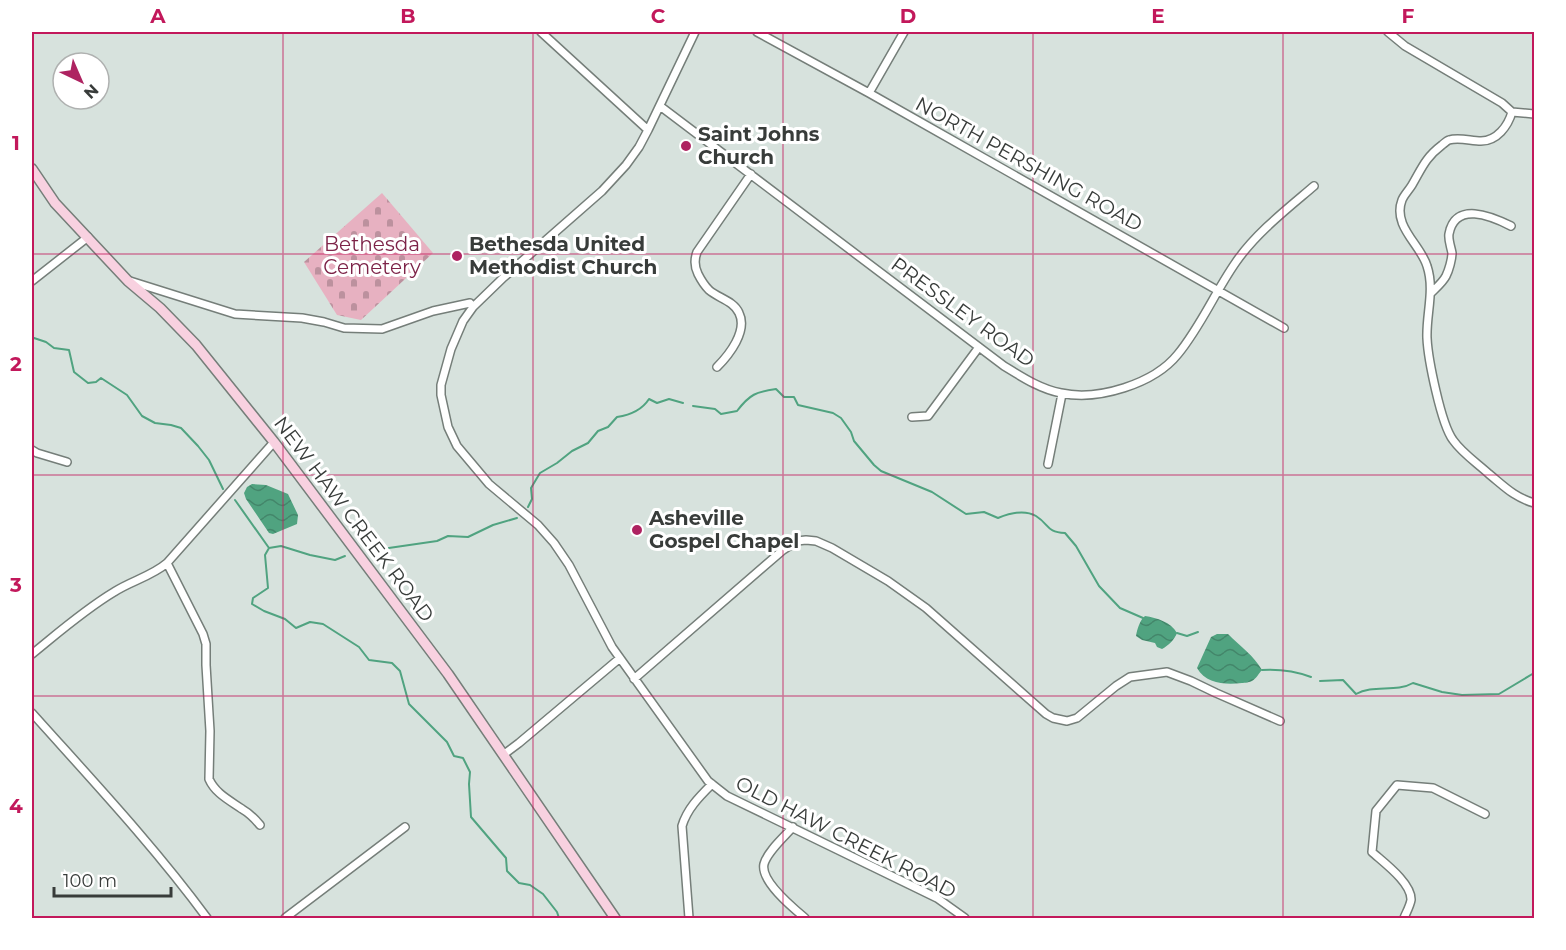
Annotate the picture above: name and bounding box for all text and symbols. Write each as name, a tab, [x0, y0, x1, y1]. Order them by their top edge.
text: A	[149, 4, 166, 28]
text: B	[400, 4, 416, 28]
text: C	[651, 4, 666, 28]
text: D	[900, 4, 916, 28]
text: E	[1151, 4, 1165, 28]
text: F	[1402, 4, 1415, 28]
north arrow	[51, 51, 111, 111]
text: N	[80, 80, 102, 103]
street label: NORTH PERSHING ROAD	[911, 92, 1147, 236]
place label: Saint Johns Church	[698, 122, 820, 169]
text: 1	[12, 131, 20, 155]
marker: Saint Johns Church	[679, 139, 693, 153]
park label: Bethesda Cemetery	[323, 232, 421, 279]
place label: Bethesda United Methodist Church	[469, 232, 657, 279]
marker: Bethesda United Methodist Church	[450, 249, 464, 263]
street label: PRESSLEY ROAD	[887, 252, 1039, 372]
text: 2	[10, 352, 22, 376]
street label: NEW HAW CREEK ROAD	[269, 412, 439, 626]
place label: Asheville Gospel Chapel	[648, 506, 799, 553]
marker: Asheville Gospel Chapel	[630, 523, 644, 537]
text: 3	[9, 573, 22, 597]
street label: OLD HAW CREEK ROAD	[732, 771, 960, 903]
text: 4	[9, 794, 23, 818]
scale bar	[54, 860, 171, 898]
text: 100 m	[63, 870, 117, 892]

